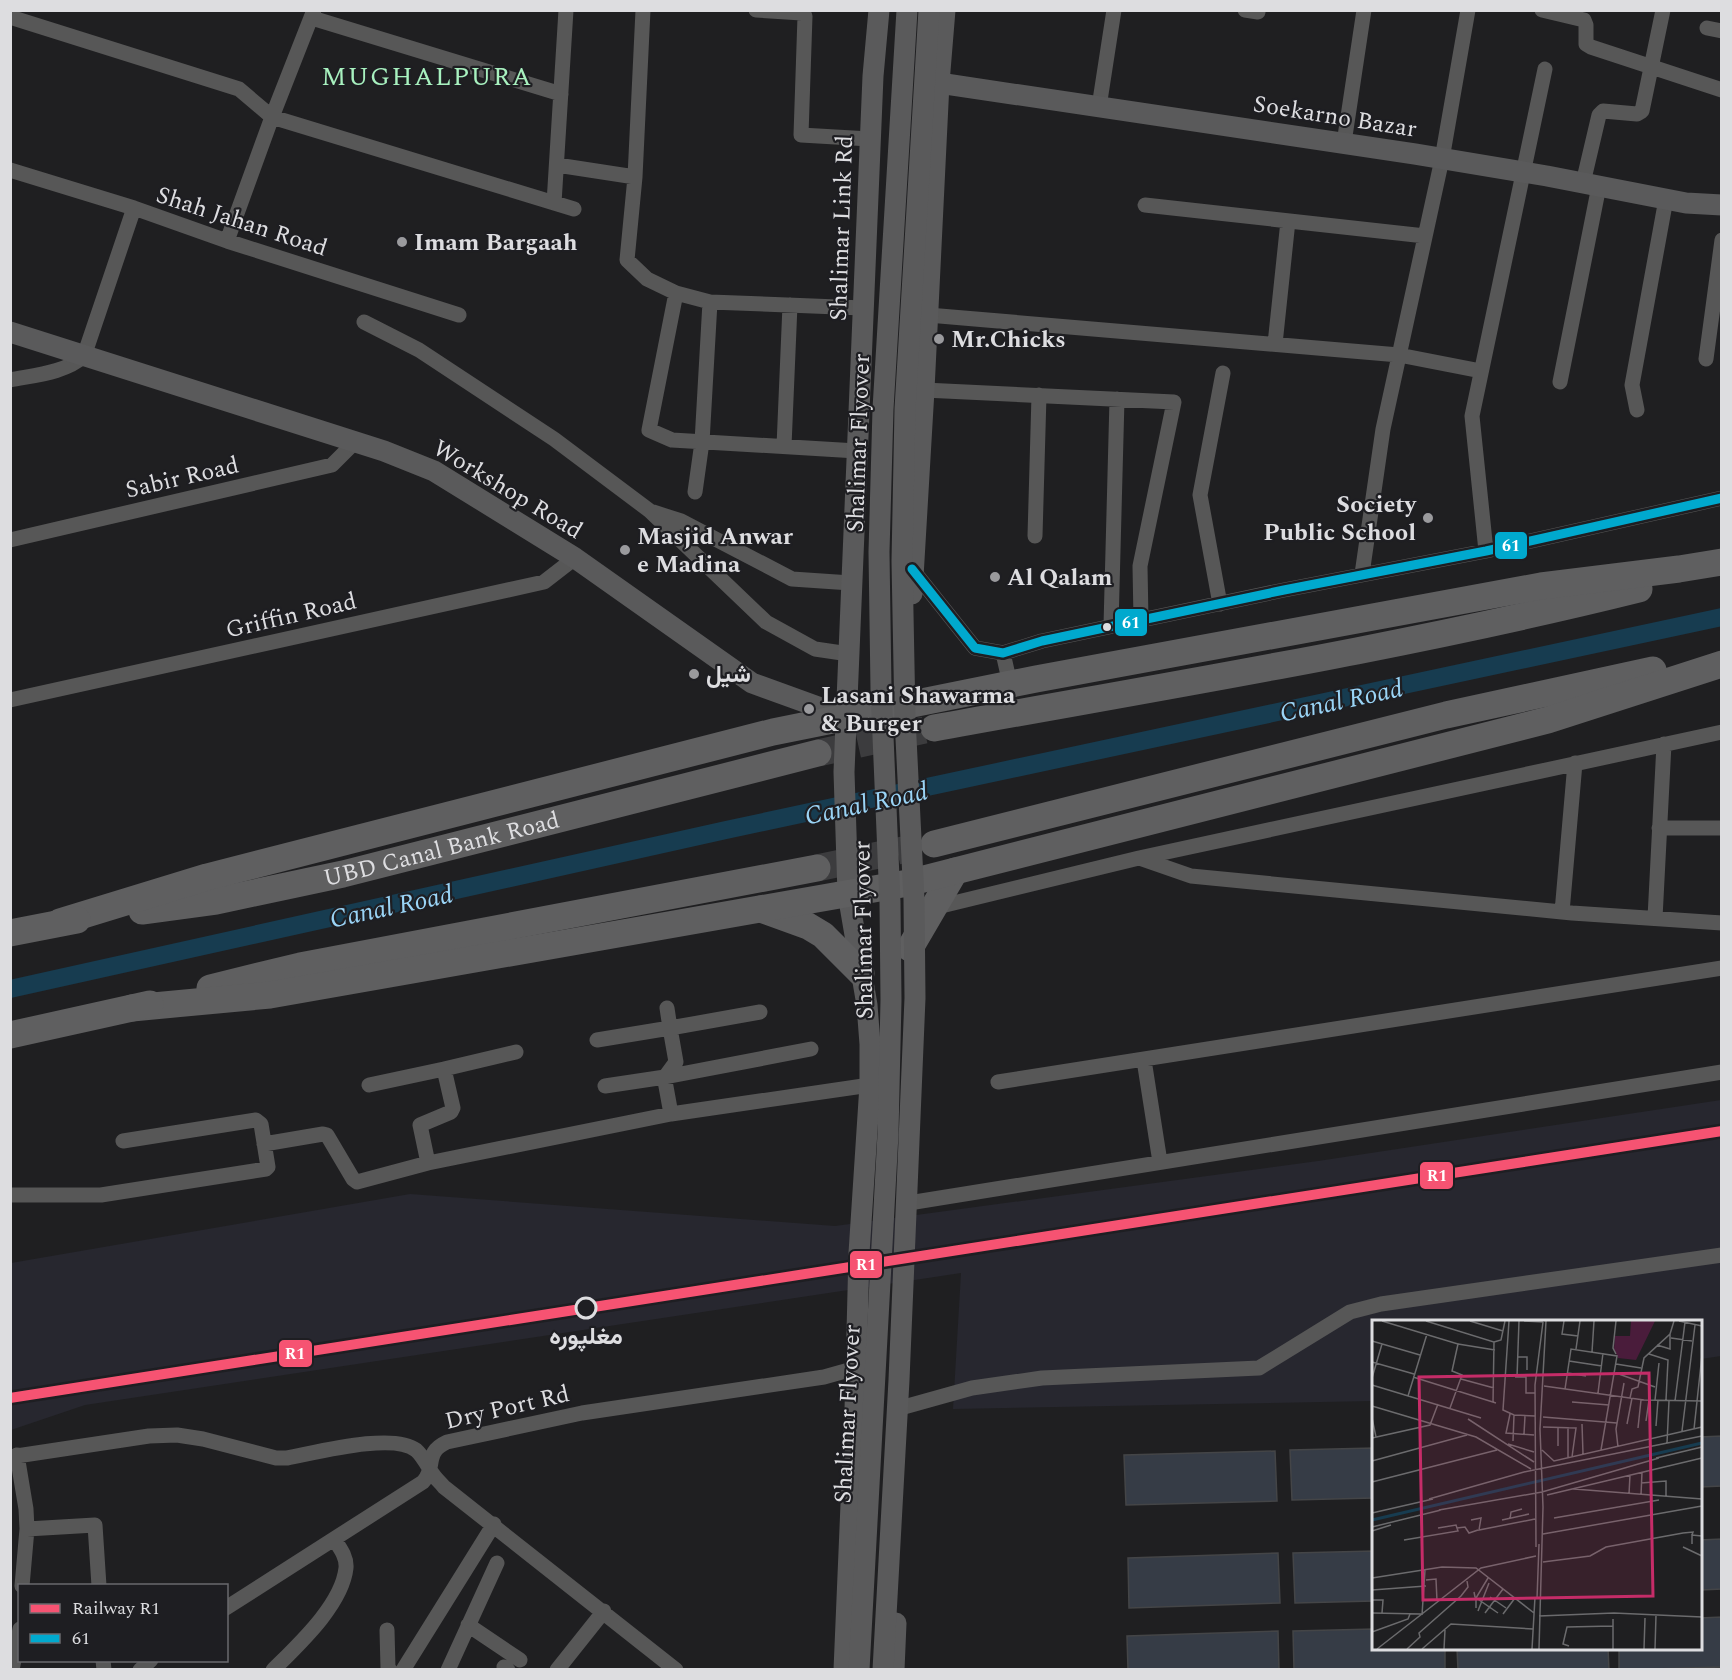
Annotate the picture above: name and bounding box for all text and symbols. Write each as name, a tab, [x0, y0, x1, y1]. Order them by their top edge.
district label: MUGHALPURA	[321, 57, 533, 97]
street label: Soekarno Bazar	[1250, 86, 1419, 148]
street label: Shalimar Link Rd	[821, 135, 863, 322]
street label: Shah Jahan Road	[151, 177, 332, 267]
place label: Imam Bargaah	[414, 225, 578, 261]
marker: Imam Bargaah	[395, 235, 409, 249]
place label: Mr.Chicks	[951, 322, 1066, 358]
marker: Mr.Chicks	[932, 332, 946, 346]
street label: Shalimar Flyover	[838, 353, 880, 533]
street label: Workshop Road	[426, 431, 589, 549]
street label: Sabir Road	[122, 447, 243, 508]
place label: Society Public School	[1263, 487, 1418, 551]
marker: Society Public School	[1421, 511, 1435, 525]
place label: Masjid Anwar e Madina	[637, 519, 794, 583]
line badge: 61	[1494, 531, 1528, 560]
text: 61	[1502, 534, 1520, 558]
marker: Masjid Anwar e Madina	[618, 543, 632, 557]
place label: Al Qalam	[1007, 560, 1113, 596]
marker: Al Qalam	[988, 570, 1002, 584]
street label: Griffin Road	[222, 583, 360, 649]
line badge: 61	[1114, 608, 1148, 637]
text: 61	[1122, 611, 1140, 635]
unlabelled marker	[1101, 621, 1113, 633]
place label: شیل	[706, 657, 751, 693]
marker: شیل	[687, 667, 701, 681]
water label: Canal Road	[1276, 668, 1407, 734]
place label: Lasani Shawarma & Burger	[821, 678, 1016, 742]
marker: Lasani Shawarma & Burger	[802, 702, 816, 716]
water label: Canal Road	[801, 771, 932, 837]
street label: UBD Canal Bank Road	[320, 803, 564, 897]
street label: Shalimar Flyover	[844, 840, 884, 1020]
water label: Canal Road	[326, 874, 457, 940]
line badge: R1	[1419, 1161, 1454, 1190]
text: R1	[1427, 1164, 1447, 1188]
line badge: R1	[849, 1250, 883, 1279]
text: R1	[856, 1253, 876, 1277]
marker: مغلپورہ	[575, 1297, 597, 1319]
place label: مغلپورہ	[549, 1319, 623, 1355]
inset map	[1372, 1320, 1702, 1650]
street label: Shalimar Flyover	[825, 1324, 871, 1504]
line badge: R1	[278, 1339, 313, 1368]
text: R1	[285, 1342, 305, 1366]
street label: Dry Port Rd	[441, 1376, 573, 1440]
legend	[18, 1584, 228, 1662]
text: Railway R1	[72, 1595, 160, 1622]
text: 61	[72, 1625, 90, 1652]

